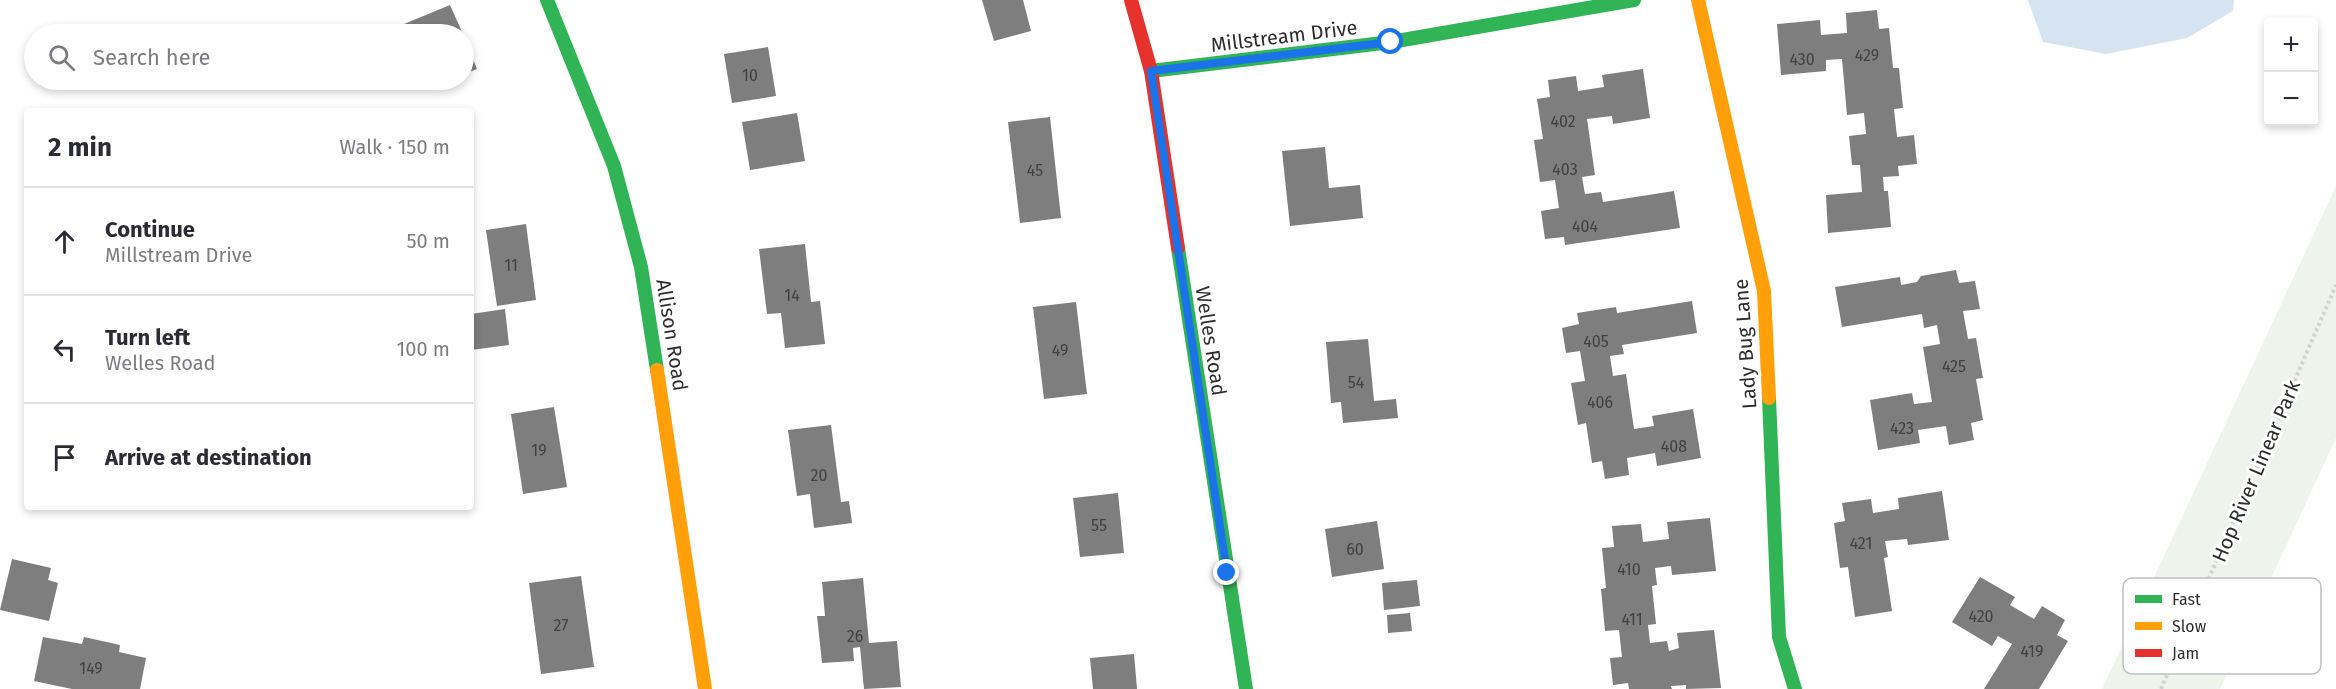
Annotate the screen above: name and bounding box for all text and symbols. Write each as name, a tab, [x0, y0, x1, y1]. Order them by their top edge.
street label: Millstream Drive	[1209, 15, 1359, 57]
map controls	[2264, 18, 2318, 126]
button: +	[2264, 18, 2318, 72]
search box	[24, 24, 474, 90]
route start	[1377, 28, 1403, 54]
icon: search	[45, 41, 78, 74]
text: Search here	[93, 44, 211, 71]
house number: 429	[1855, 46, 1879, 65]
house number: 430	[1789, 50, 1815, 69]
house number: 10	[742, 66, 758, 85]
button: −	[2264, 72, 2318, 126]
house number: 402	[1550, 112, 1576, 131]
text: 2 min	[48, 132, 112, 163]
text: Walk · 150 m	[340, 135, 450, 159]
house number: 403	[1552, 160, 1578, 179]
house number: 45	[1027, 161, 1043, 180]
text: Continue	[105, 216, 195, 243]
house number: 404	[1572, 217, 1598, 236]
icon: ahead	[48, 225, 81, 258]
text: 50 m	[406, 229, 450, 253]
text: Millstream Drive	[105, 243, 253, 267]
house number: 11	[504, 256, 518, 275]
street label: Allison Road	[651, 277, 693, 393]
street label: Lady Bug Lane	[1728, 278, 1762, 410]
street label: Welles Road	[1191, 285, 1231, 397]
house number: 14	[784, 286, 800, 305]
text: Turn left	[105, 324, 190, 351]
house number: 405	[1583, 332, 1609, 351]
icon: left	[48, 333, 81, 366]
text: 100 m	[397, 337, 450, 361]
house number: 49	[1052, 341, 1068, 360]
text: Welles Road	[105, 351, 216, 375]
house number: 425	[1942, 357, 1966, 376]
house number: 54	[1348, 373, 1365, 392]
street label: Hop River Linear Park	[2207, 376, 2305, 566]
house number: 406	[1587, 393, 1613, 412]
house number: 423	[1890, 419, 1914, 438]
house number: 408	[1661, 437, 1687, 456]
icon: arrive	[48, 441, 81, 474]
house number: 19	[531, 441, 547, 460]
text: Arrive at destination	[105, 444, 312, 471]
house number: 20	[811, 466, 827, 485]
house number: 55	[1091, 516, 1107, 535]
house number: 421	[1850, 534, 1872, 553]
house number: 60	[1346, 540, 1364, 559]
route end	[1213, 559, 1239, 585]
house number: 410	[1617, 560, 1641, 579]
legend	[2123, 578, 2321, 674]
text: Fast	[2172, 590, 2201, 609]
house number: 420	[1968, 607, 1994, 626]
house number: 411	[1621, 610, 1643, 629]
house number: 27	[554, 616, 568, 635]
text: Slow	[2172, 617, 2207, 636]
house number: 26	[847, 627, 863, 646]
house number: 419	[2021, 642, 2043, 661]
text: Jam	[2172, 644, 2199, 663]
house number: 149	[79, 659, 103, 678]

